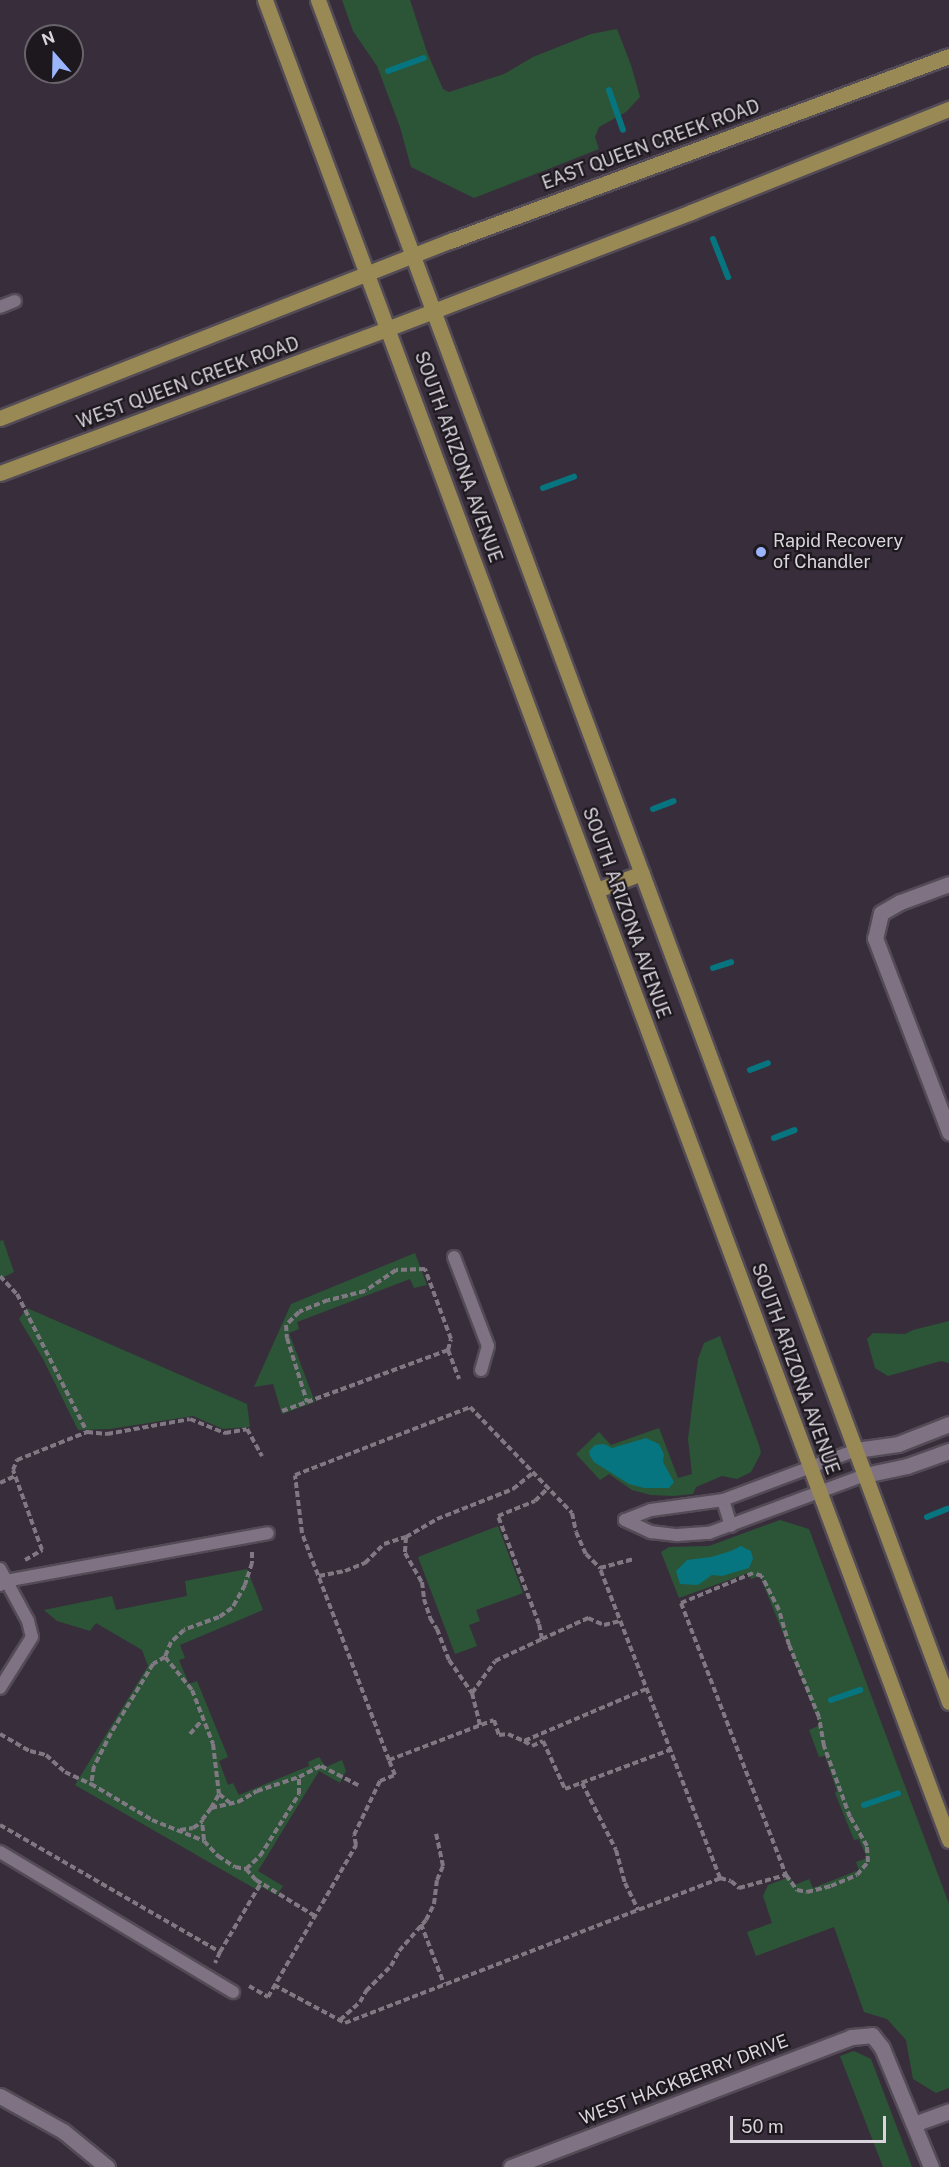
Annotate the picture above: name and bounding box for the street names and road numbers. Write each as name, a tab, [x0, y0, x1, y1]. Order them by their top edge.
street label: EAST QUEEN CREEK ROAD	[539, 95, 763, 195]
street label: WEST QUEEN CREEK ROAD	[74, 333, 302, 433]
street label: SOUTH ARIZONA AVENUE	[410, 349, 506, 565]
street label: SOUTH ARIZONA AVENUE	[578, 805, 674, 1021]
street label: SOUTH ARIZONA AVENUE	[747, 1261, 843, 1477]
street label: WEST HACKBERRY DRIVE	[577, 2030, 791, 2130]

